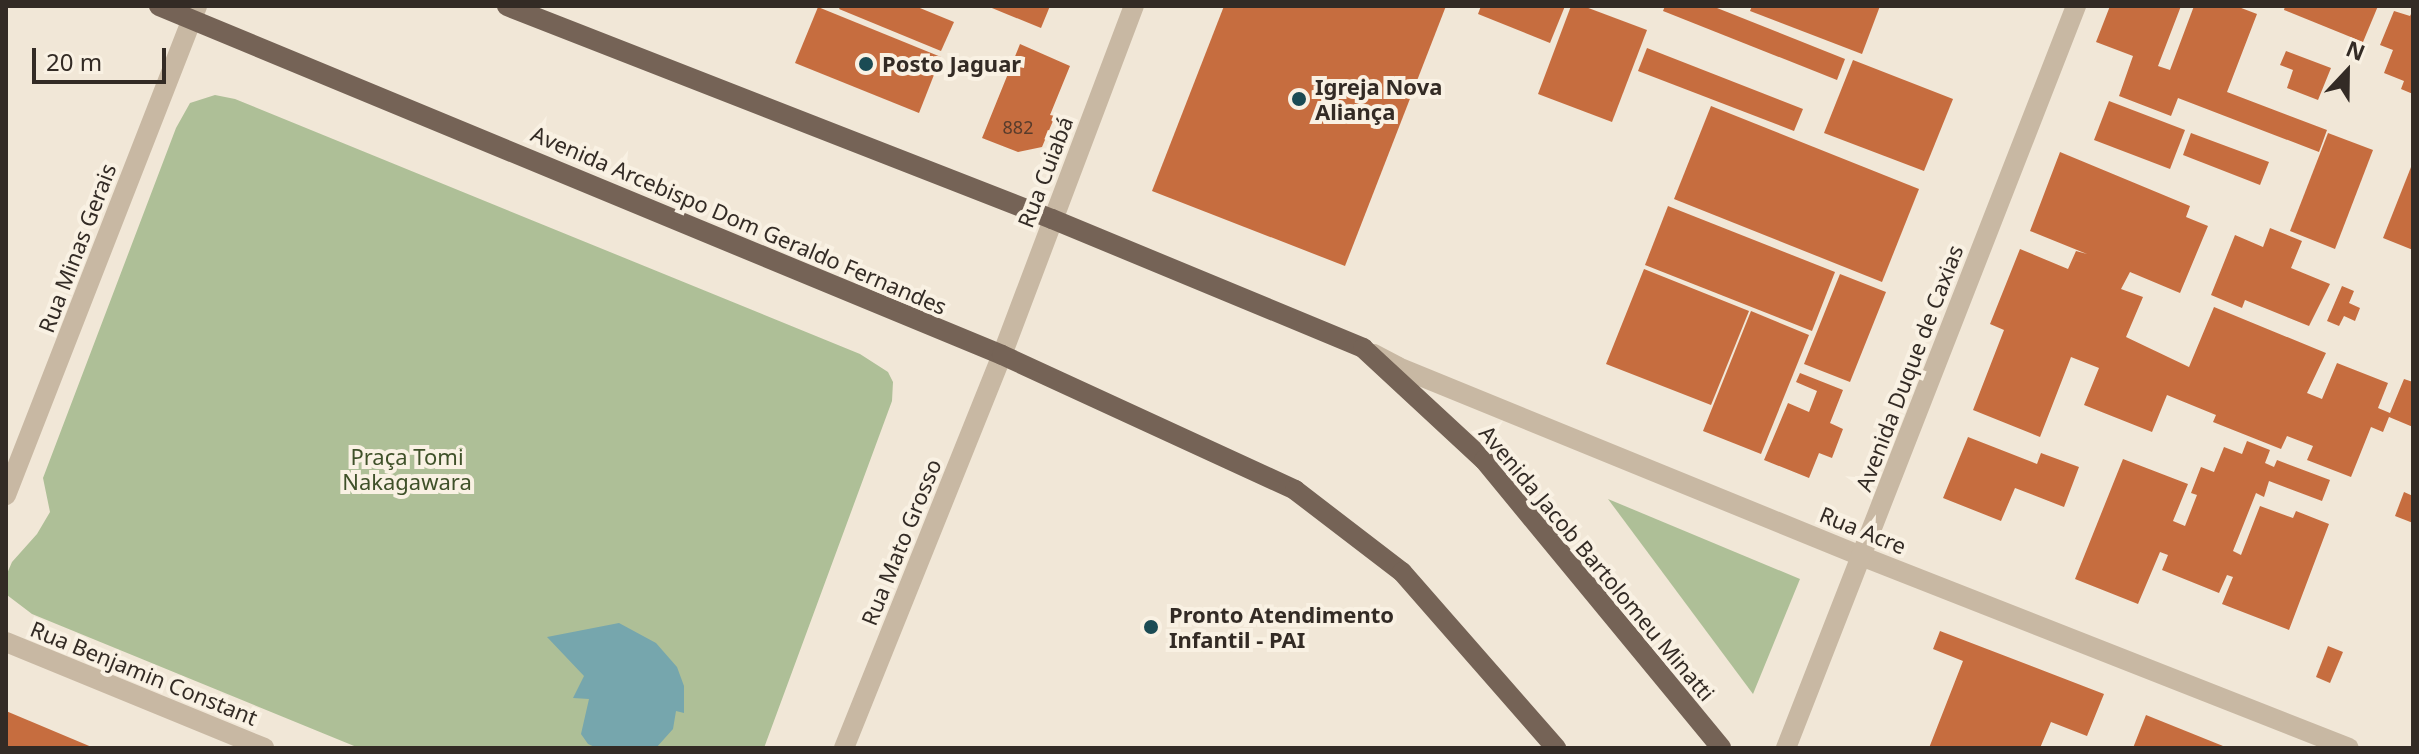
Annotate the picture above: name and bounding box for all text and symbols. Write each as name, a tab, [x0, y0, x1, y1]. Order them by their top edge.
scale bar	[36, 32, 170, 82]
north arrow	[2307, 32, 2387, 112]
text: N	[2342, 32, 2370, 67]
text: 20 m	[46, 45, 102, 78]
place label: Posto Jaguar	[882, 51, 1021, 77]
marker: Posto Jaguar	[857, 55, 875, 73]
place label: Igreja Nova Aliança	[1315, 73, 1442, 124]
marker: Igreja Nova Aliança	[1290, 90, 1308, 108]
street label: Rua Cuiabá	[1012, 113, 1078, 231]
house number: 882	[1003, 116, 1033, 138]
street label: Avenida Arcebispo Dom Geraldo Fernandes	[527, 120, 951, 320]
street label: Rua Minas Gerais	[33, 160, 121, 336]
street label: Avenida Duque de Caxias	[1850, 241, 1968, 495]
street label: Avenida Jacob Bartolomeu Minatti	[1474, 420, 1720, 706]
park label: Praça Tomi Nakagawara	[342, 443, 472, 494]
street label: Rua Mato Grosso	[856, 455, 946, 629]
street label: Rua Acre	[1816, 501, 1910, 559]
place label: Pronto Atendimento Infantil - PAI	[1169, 601, 1394, 652]
street label: Rua Benjamin Constant	[27, 615, 261, 731]
marker: Pronto Atendimento Infantil - PAI	[1140, 616, 1162, 638]

